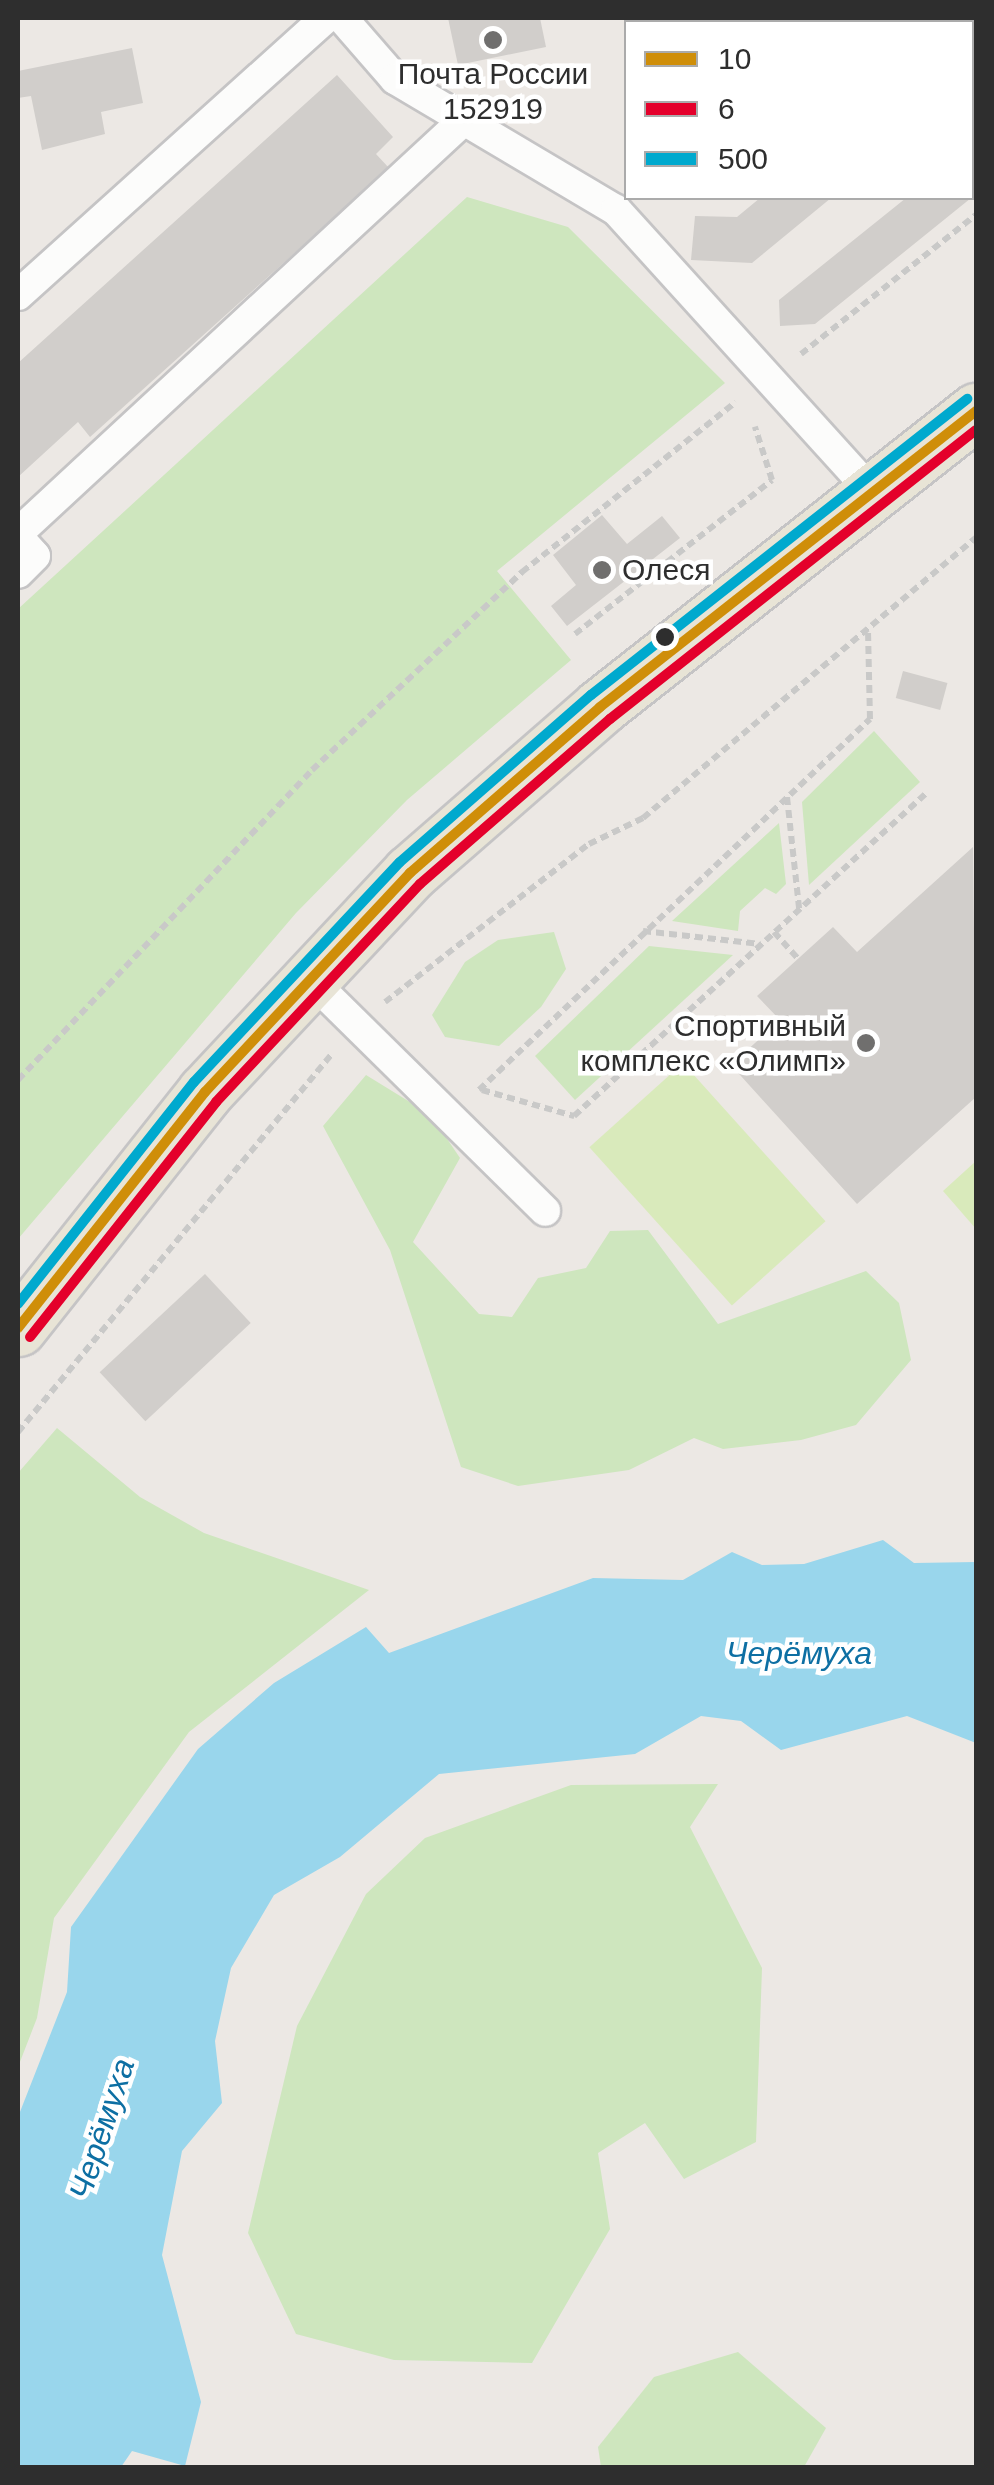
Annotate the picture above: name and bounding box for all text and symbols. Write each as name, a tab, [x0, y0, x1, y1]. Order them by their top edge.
legend	[624, 20, 974, 200]
marker: Почта России 152919	[482, 29, 504, 51]
text: 10	[718, 42, 751, 75]
place label: Почта России 152919	[398, 56, 588, 126]
text: 6	[718, 92, 735, 125]
text: 500	[718, 142, 768, 175]
place label: Олеся	[622, 552, 710, 588]
marker: Олеся	[591, 559, 613, 581]
unlabelled marker	[655, 627, 675, 647]
place label: Спортивный комплекс «Олимп»	[580, 1008, 846, 1078]
marker: Спортивный комплекс «Олимп»	[855, 1032, 877, 1054]
water label: Черёмуха	[726, 1634, 872, 1672]
water label: Черёмуха	[61, 2054, 143, 2204]

